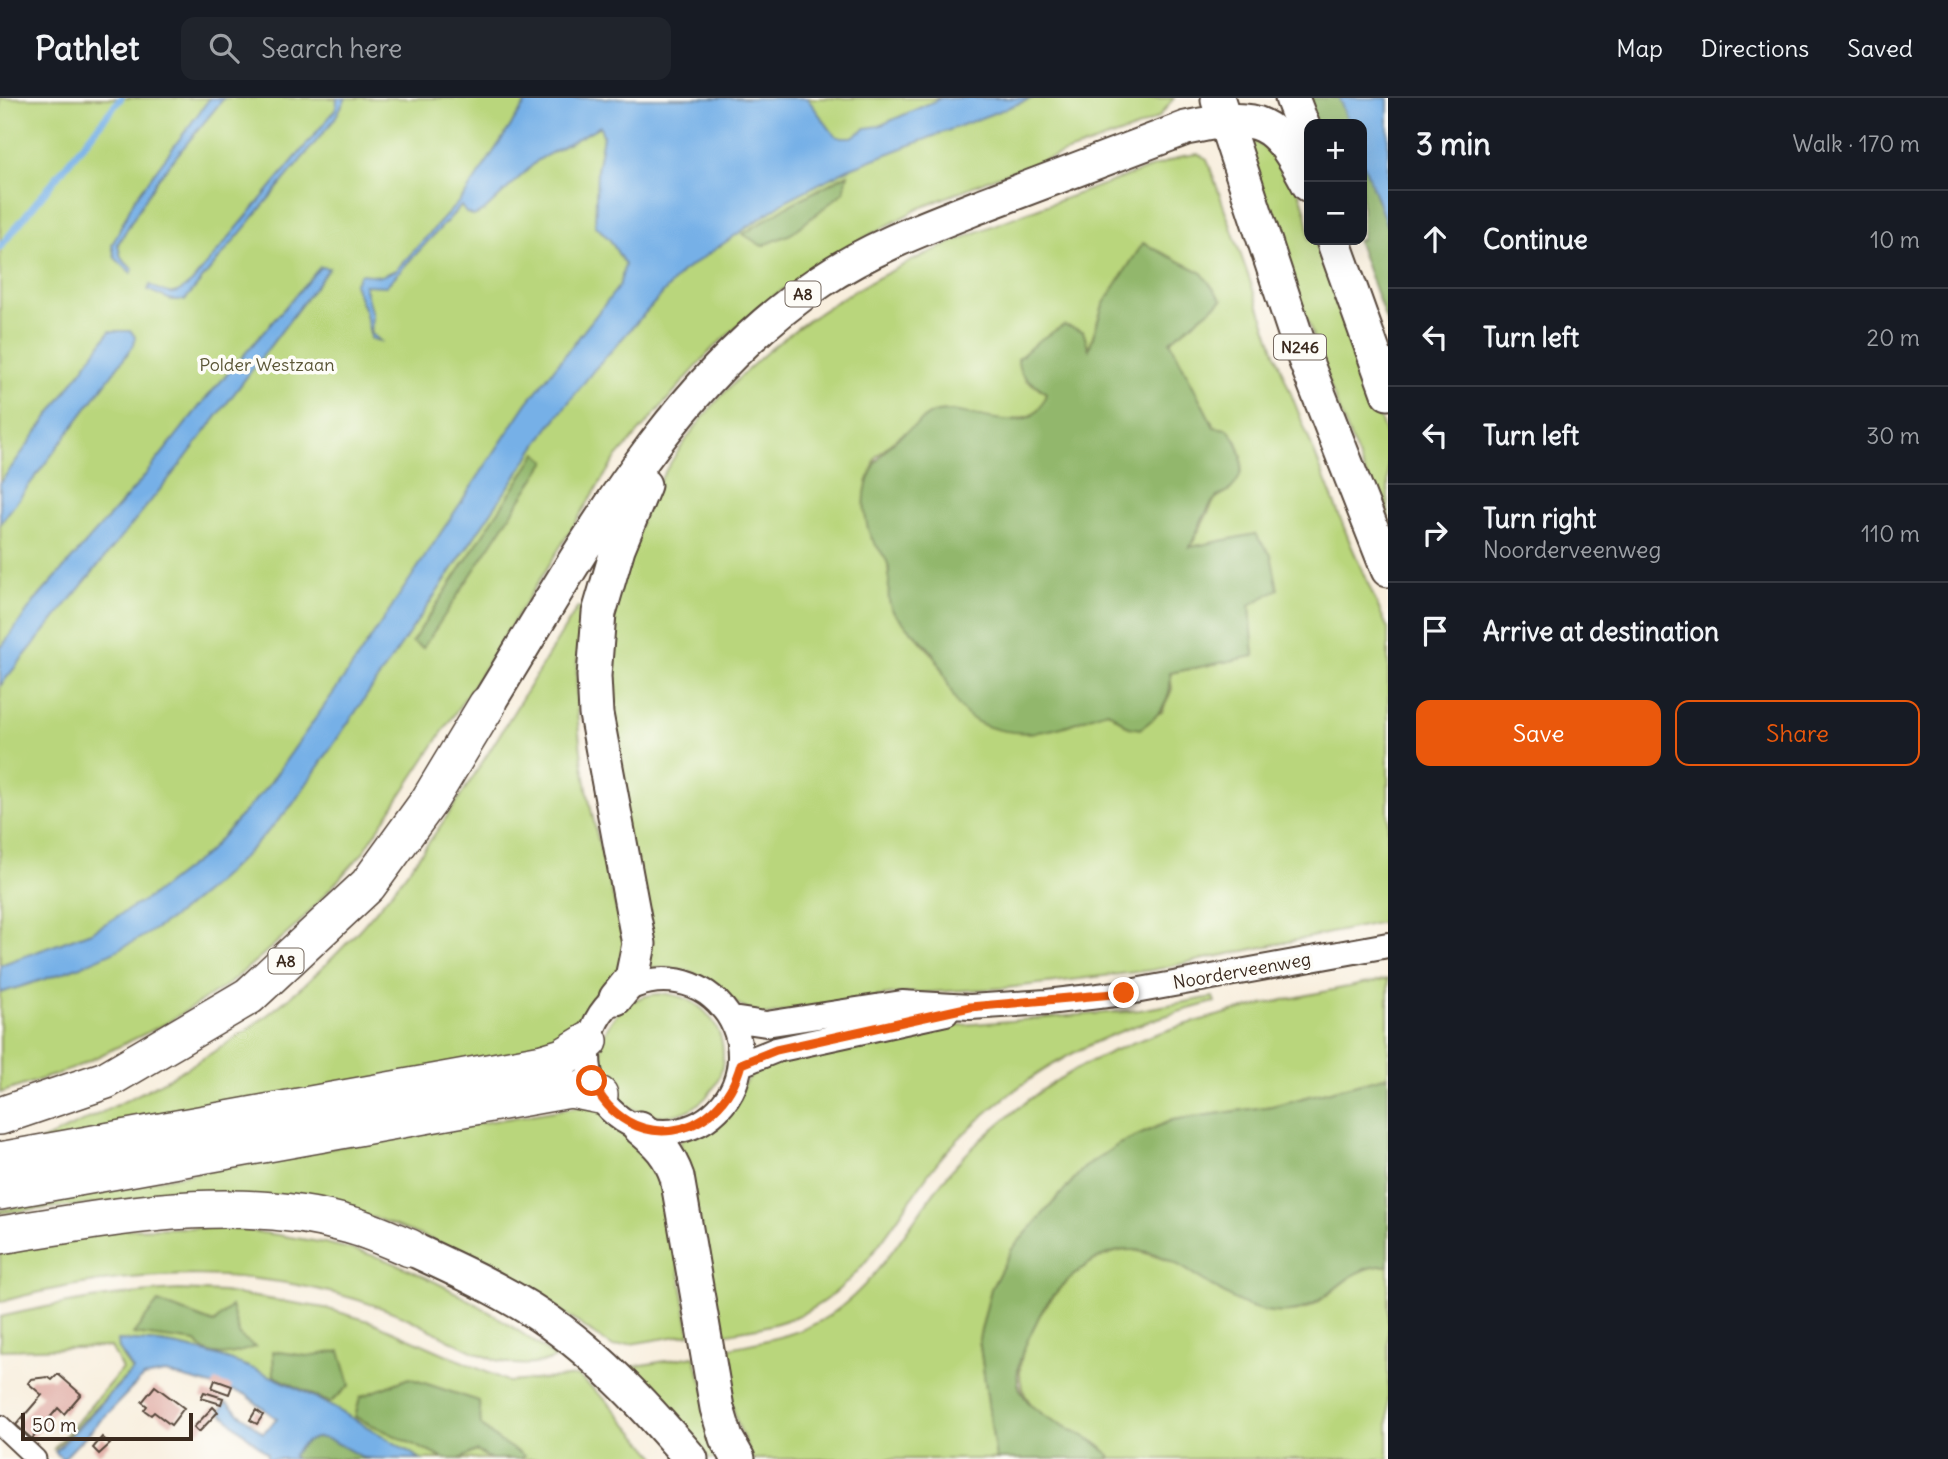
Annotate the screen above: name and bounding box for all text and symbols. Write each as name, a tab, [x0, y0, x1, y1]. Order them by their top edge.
search box	[181, 17, 671, 80]
text: Pathlet	[35, 27, 139, 69]
icon: search	[205, 29, 243, 67]
text: Search here	[261, 32, 402, 65]
text: Map	[1616, 33, 1663, 63]
text: Directions	[1701, 33, 1809, 63]
text: Saved	[1847, 33, 1913, 63]
map controls	[1304, 119, 1367, 245]
button: +	[1304, 119, 1367, 182]
text: 3 min	[1416, 125, 1491, 163]
text: Walk · 170 m	[1793, 129, 1920, 158]
button: −	[1304, 182, 1367, 245]
icon: ahead	[1416, 220, 1454, 258]
text: Continue	[1483, 223, 1588, 256]
text: 10 m	[1870, 225, 1920, 254]
road number: A8	[786, 282, 820, 306]
icon: left	[1416, 318, 1454, 356]
text: Turn left	[1483, 321, 1579, 354]
text: 20 m	[1867, 323, 1920, 352]
road number: N246	[1274, 334, 1326, 360]
park label: Polder Westzaan	[199, 353, 335, 376]
icon: left	[1416, 416, 1454, 454]
text: Turn left	[1483, 419, 1579, 452]
text: 30 m	[1866, 421, 1920, 450]
text: Turn right	[1483, 502, 1596, 535]
icon: right	[1416, 514, 1454, 552]
text: 110 m	[1861, 519, 1920, 548]
text: Noorderveenweg	[1483, 535, 1661, 564]
icon: arrive	[1416, 612, 1454, 650]
text: Arrive at destination	[1483, 615, 1719, 648]
button: Save	[1416, 700, 1661, 766]
button: Share	[1675, 700, 1920, 766]
street label: Noorderveenweg	[1171, 947, 1313, 994]
road number: A8	[268, 948, 304, 974]
route end	[1108, 977, 1139, 1008]
route start	[576, 1065, 607, 1096]
scale bar	[21, 1410, 192, 1442]
text: 50 m	[32, 1413, 77, 1437]

